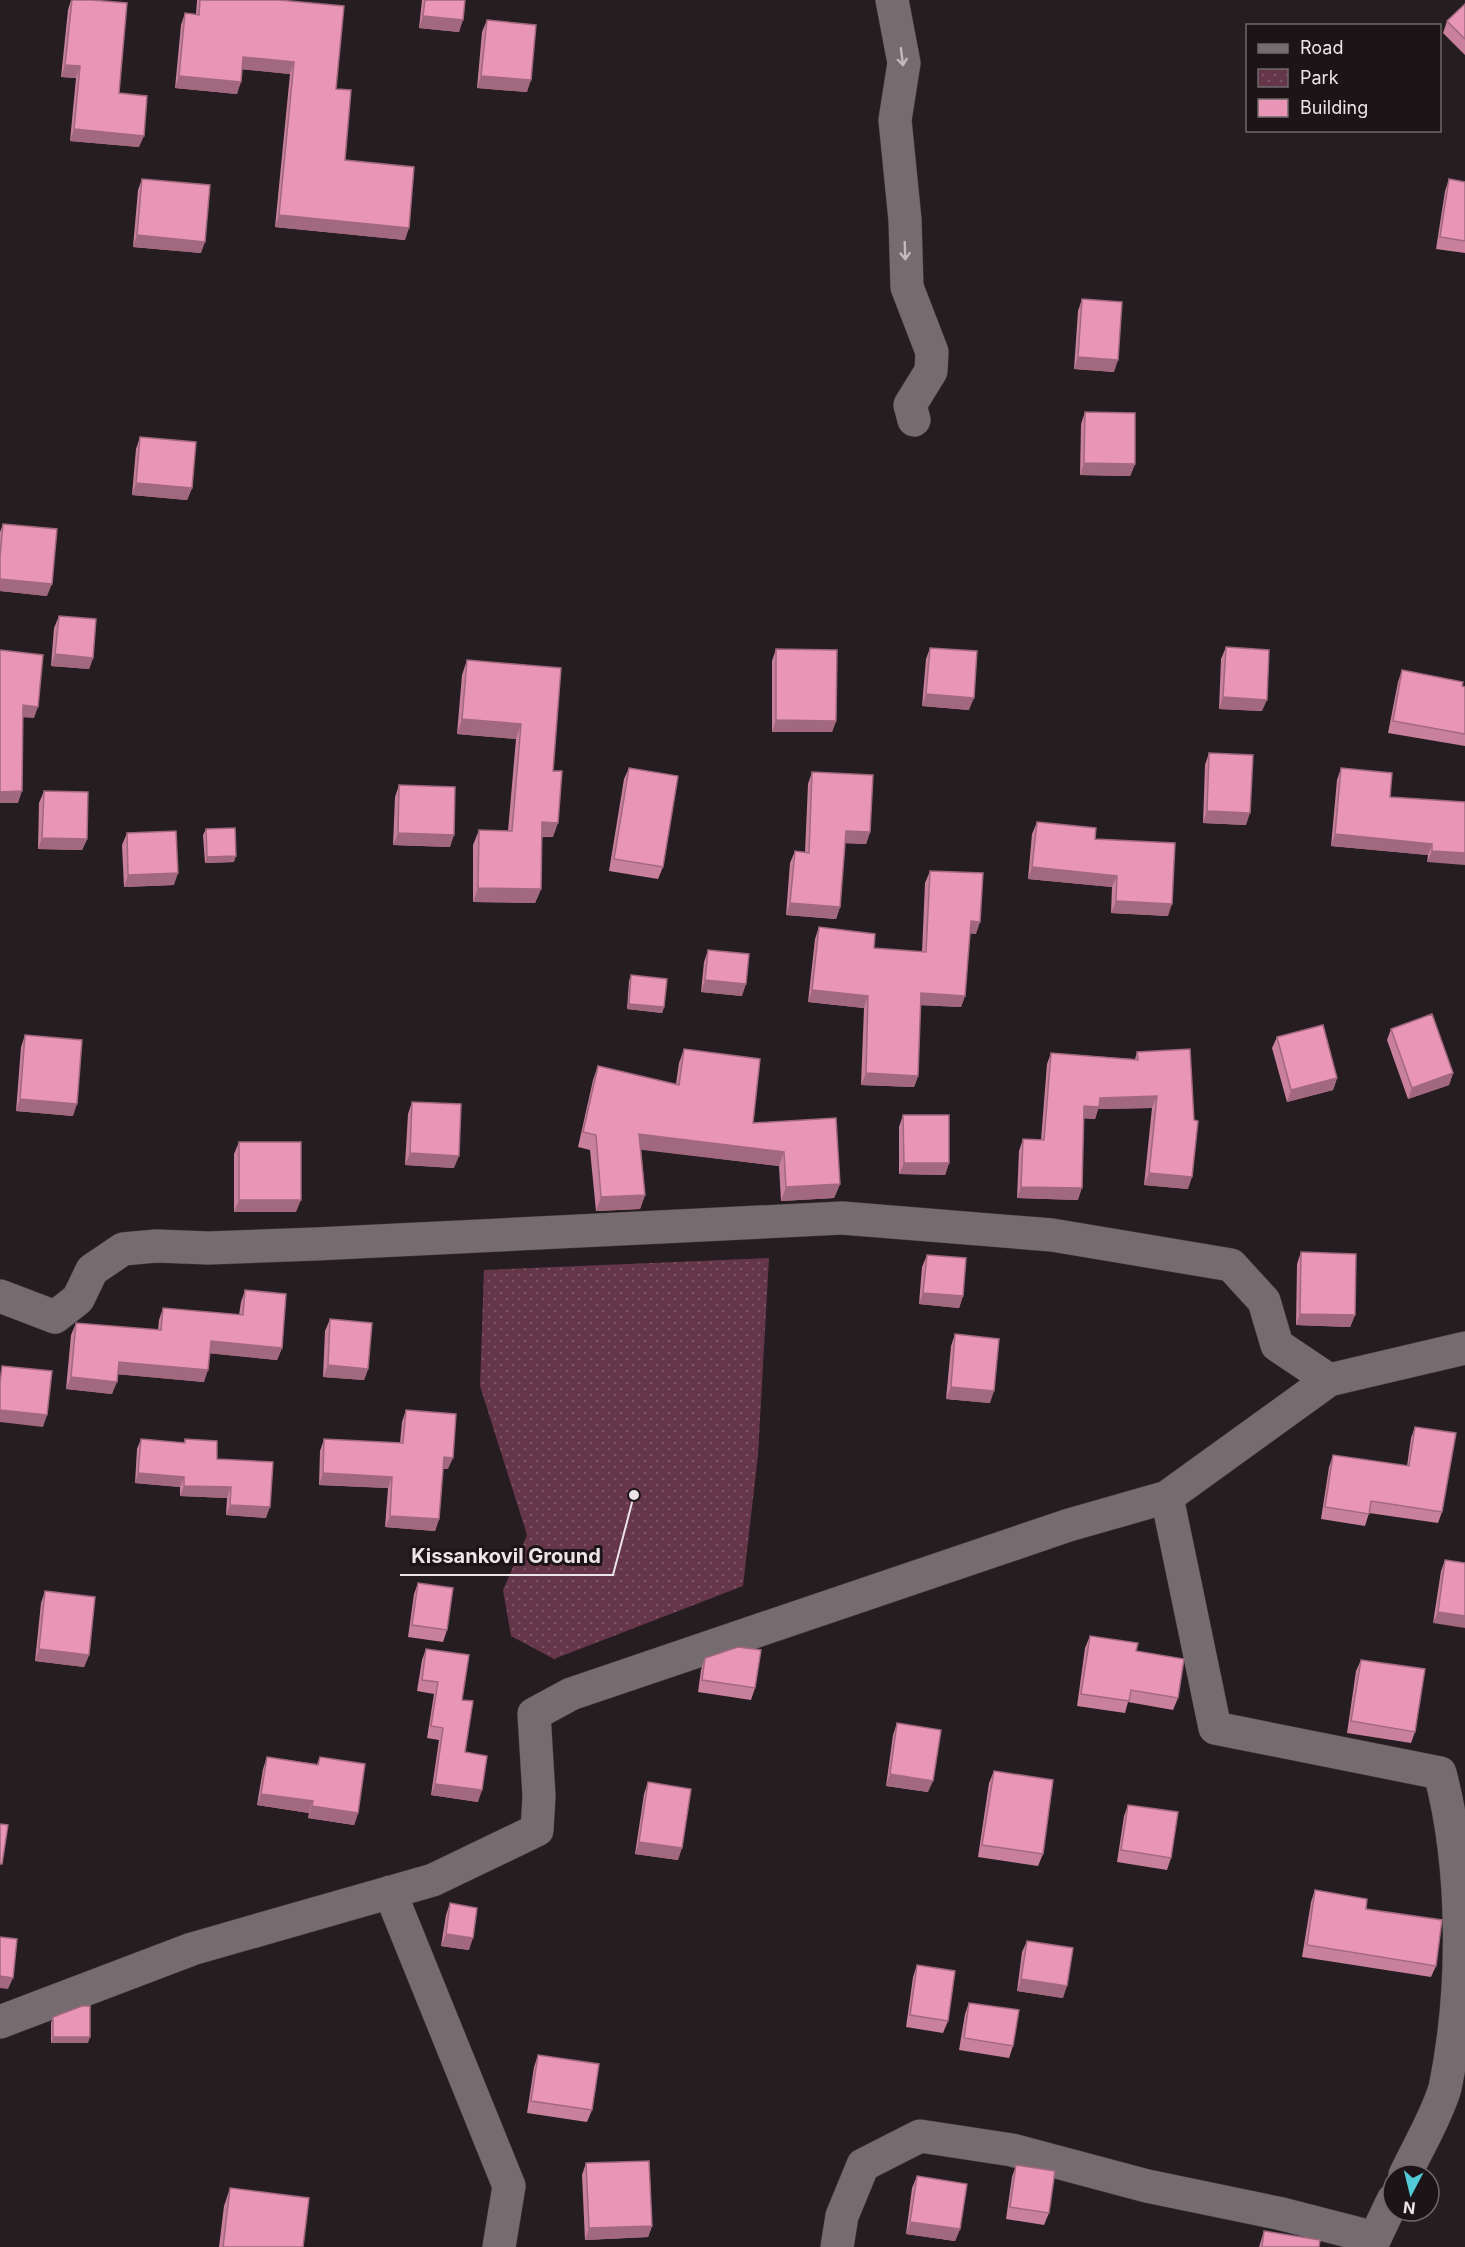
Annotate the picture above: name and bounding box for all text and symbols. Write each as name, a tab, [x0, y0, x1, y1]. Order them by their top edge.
legend	[1246, 24, 1441, 132]
text: Road	[1300, 37, 1343, 58]
one-way arrow	[897, 47, 908, 67]
text: Park	[1300, 67, 1339, 88]
text: Building	[1300, 97, 1368, 118]
one-way arrow	[900, 241, 911, 261]
callout: Kissankovil Ground	[400, 1537, 613, 1575]
text: Kissankovil Ground	[411, 1544, 601, 1568]
north arrow	[1381, 2163, 1441, 2223]
text: N	[1402, 2197, 1416, 2219]

